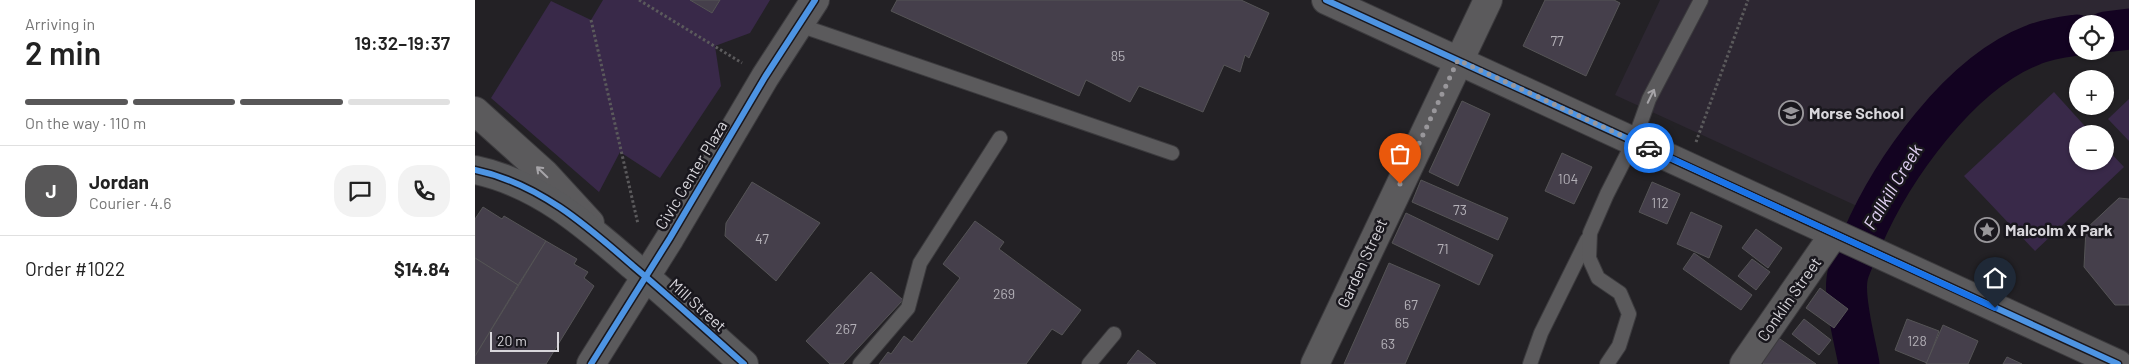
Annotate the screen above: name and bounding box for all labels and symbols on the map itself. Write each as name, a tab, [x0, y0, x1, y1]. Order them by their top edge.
house number: 77	[1550, 32, 1564, 49]
house number: 85	[1111, 47, 1125, 64]
one-way arrow	[1647, 89, 1656, 104]
school or university icon: Morse School	[1778, 100, 1804, 126]
place label: Morse School	[1809, 103, 1904, 122]
street label: Civic Center Plaza	[651, 117, 731, 233]
courier	[1624, 123, 1674, 173]
pin	[1379, 133, 1421, 184]
water label: Fallkill Creek	[1858, 139, 1926, 233]
one-way arrow	[536, 166, 549, 178]
house number: 104	[1558, 170, 1578, 187]
house number: 112	[1651, 194, 1669, 211]
house number: 73	[1453, 201, 1467, 218]
street label: Garden Street	[1333, 215, 1391, 310]
place icon: Malcolm X Park	[1974, 217, 2000, 243]
place label: Malcolm X Park	[2005, 220, 2113, 239]
house number: 47	[755, 230, 769, 247]
house number: 71	[1437, 240, 1449, 257]
street label: Conklin Street	[1753, 253, 1825, 344]
pin	[1974, 257, 2016, 308]
street label: Mill Street	[666, 274, 731, 335]
house number: 269	[993, 285, 1015, 302]
house number: 67	[1404, 296, 1418, 313]
house number: 65	[1395, 314, 1409, 331]
house number: 267	[835, 320, 857, 337]
scale bar	[490, 329, 559, 352]
house number: 128	[1907, 332, 1927, 349]
house number: 63	[1381, 335, 1395, 352]

